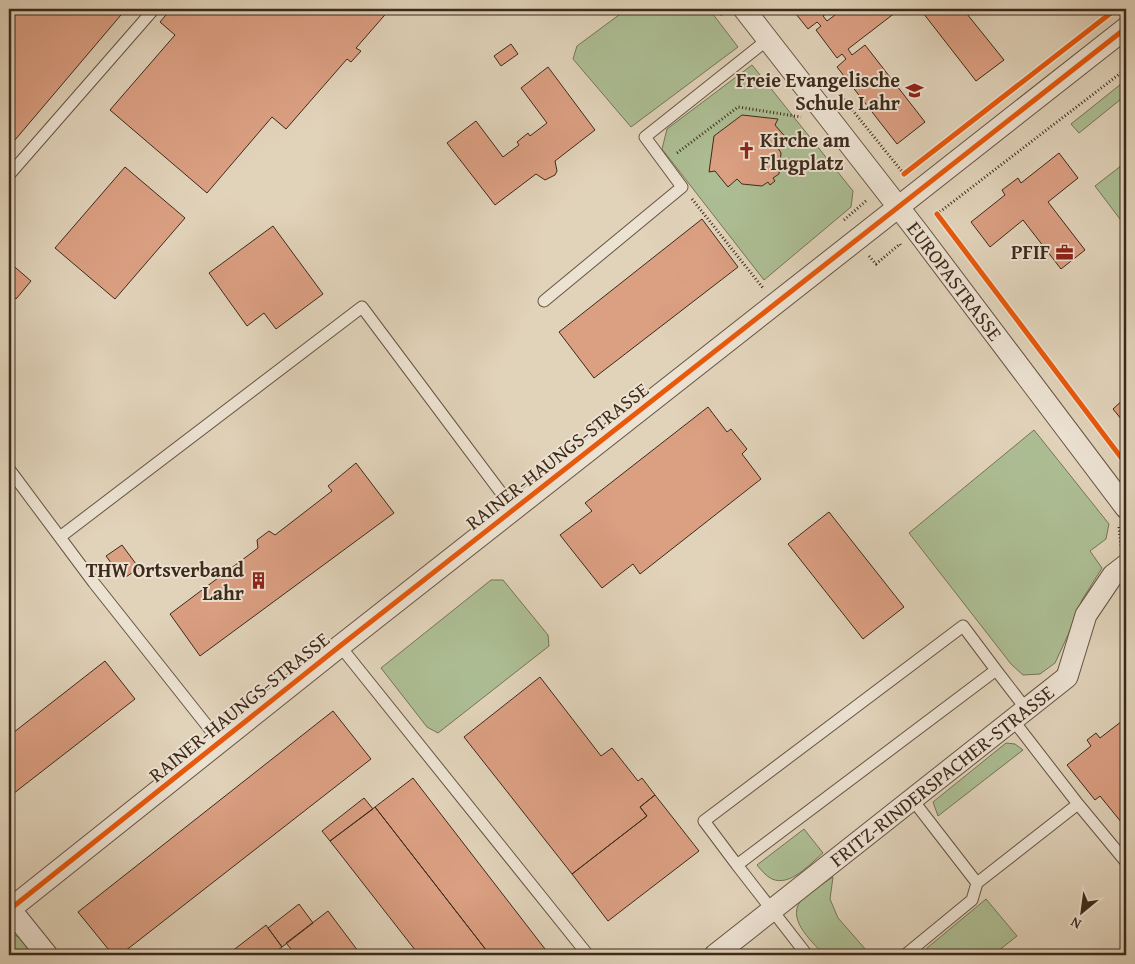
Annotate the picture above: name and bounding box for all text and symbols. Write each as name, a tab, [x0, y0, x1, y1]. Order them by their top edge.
place label: Freie Evangelische Schule Lahr	[736, 65, 900, 117]
school or university icon: Freie Evangelische Schule Lahr	[904, 81, 924, 101]
place label: Kirche am Flugplatz	[760, 125, 850, 177]
church icon: Kirche am Flugplatz	[736, 141, 756, 161]
street label: EUROPASTRASSE	[900, 215, 1010, 346]
place label: PFIF	[1011, 237, 1050, 266]
office icon: PFIF	[1054, 242, 1074, 262]
street label: RAINER-HAUNGS-STRASSE	[459, 375, 654, 536]
place label: THW Ortsverband Lahr	[86, 555, 245, 607]
building icon: THW Ortsverband Lahr	[248, 571, 268, 591]
street label: RAINER-HAUNGS-STRASSE	[142, 625, 335, 789]
street label: FRITZ-RINDERSPACHER-STRASSE	[823, 678, 1060, 873]
north arrow	[1058, 886, 1108, 936]
text: N	[1066, 912, 1085, 934]

